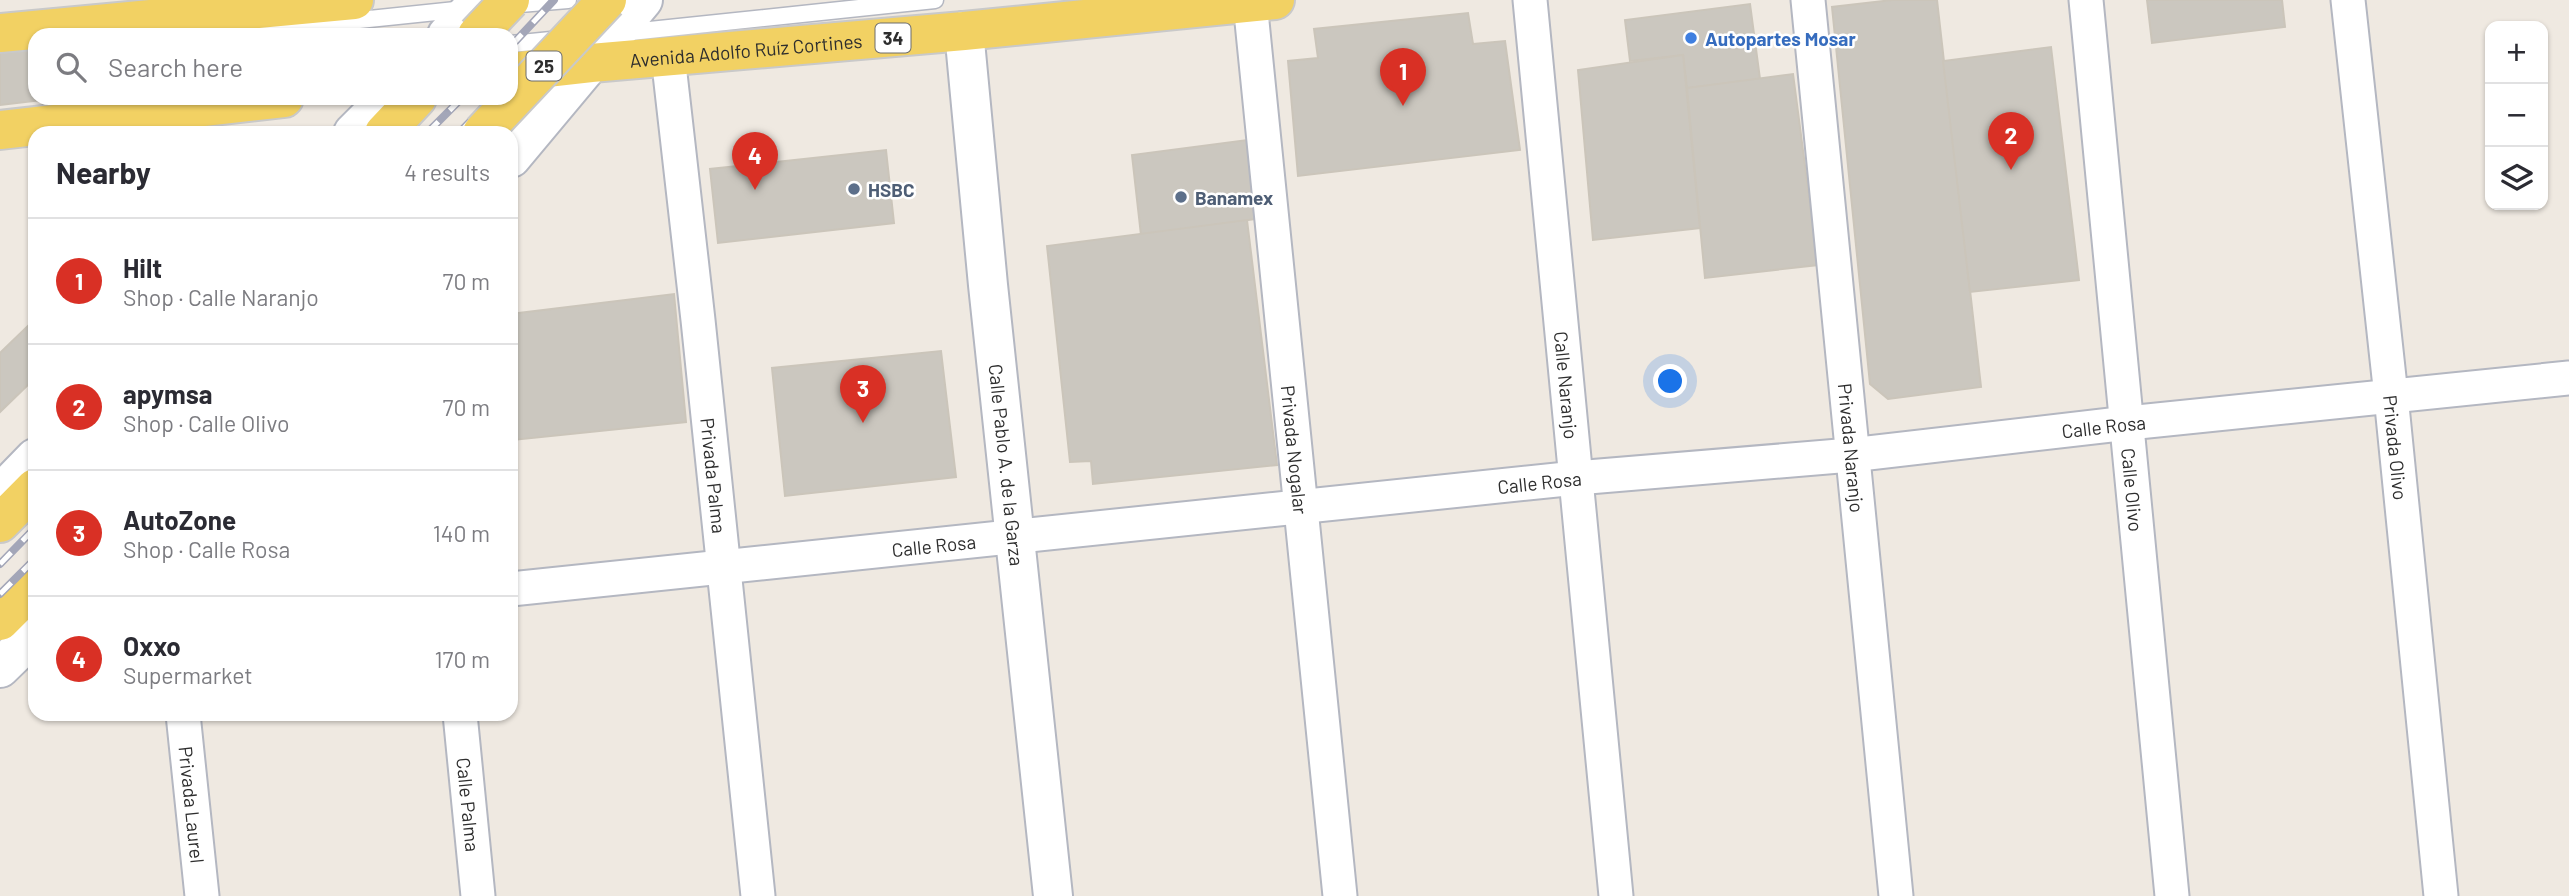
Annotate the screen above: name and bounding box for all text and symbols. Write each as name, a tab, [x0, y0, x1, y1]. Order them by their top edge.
map controls	[2485, 21, 2548, 210]
button: +	[2485, 21, 2548, 84]
road number: 34	[876, 24, 910, 52]
place label: Autopartes Mosar	[1705, 27, 1856, 50]
search box	[28, 28, 518, 105]
street label: Avenida Adolfo Ruíz Cortines	[629, 28, 863, 71]
marker: Autopartes Mosar	[1683, 30, 1699, 46]
icon: search	[52, 48, 90, 86]
pin: 1	[1380, 48, 1426, 106]
text: Search here	[108, 51, 243, 82]
road number: 25	[526, 52, 562, 80]
button: −	[2485, 84, 2548, 147]
pin: 2	[1988, 112, 2034, 170]
pin: 4	[732, 132, 778, 190]
button: layers	[2485, 147, 2548, 210]
text: Nearby	[56, 154, 151, 190]
text: 4 results	[404, 158, 490, 186]
place label: HSBC	[868, 178, 915, 201]
marker: HSBC	[846, 181, 862, 197]
place label: Banamex	[1195, 186, 1273, 209]
marker: Banamex	[1173, 189, 1189, 205]
text: Hilt	[123, 252, 162, 283]
text: 1	[75, 267, 83, 295]
text: 70 m	[443, 267, 490, 295]
text: Shop · Calle Naranjo	[123, 283, 319, 311]
street label: Calle Naranjo	[1550, 330, 1584, 440]
street label: Calle Pablo A. de la Garza	[985, 363, 1029, 567]
your location	[1653, 364, 1687, 398]
pin: 3	[840, 365, 886, 423]
text: apymsa	[123, 378, 213, 409]
street label: Privada Naranjo	[1834, 382, 1870, 514]
street label: Privada Nogalar	[1277, 384, 1313, 515]
text: 2	[73, 393, 85, 421]
text: 70 m	[443, 393, 490, 421]
street label: Privada Olivo	[2379, 394, 2413, 501]
text: Shop · Calle Olivo	[123, 409, 289, 437]
street label: Calle Rosa	[2060, 410, 2147, 442]
street label: Privada Palma	[697, 416, 732, 534]
street label: Calle Olivo	[2118, 447, 2148, 533]
street label: Calle Rosa	[1496, 466, 1582, 498]
text: AutoZone	[123, 504, 236, 535]
text: 3	[73, 519, 85, 547]
text: 140 m	[433, 519, 490, 547]
street label: Calle Rosa	[890, 529, 977, 561]
text: Shop · Calle Rosa	[123, 535, 290, 563]
text: Oxxo	[123, 630, 181, 661]
text: 4	[72, 645, 86, 673]
text: 170 m	[434, 645, 490, 673]
text: Supermarket	[123, 661, 253, 689]
street label: Privada Laurel	[175, 745, 210, 864]
street label: Calle Palma	[453, 756, 485, 853]

